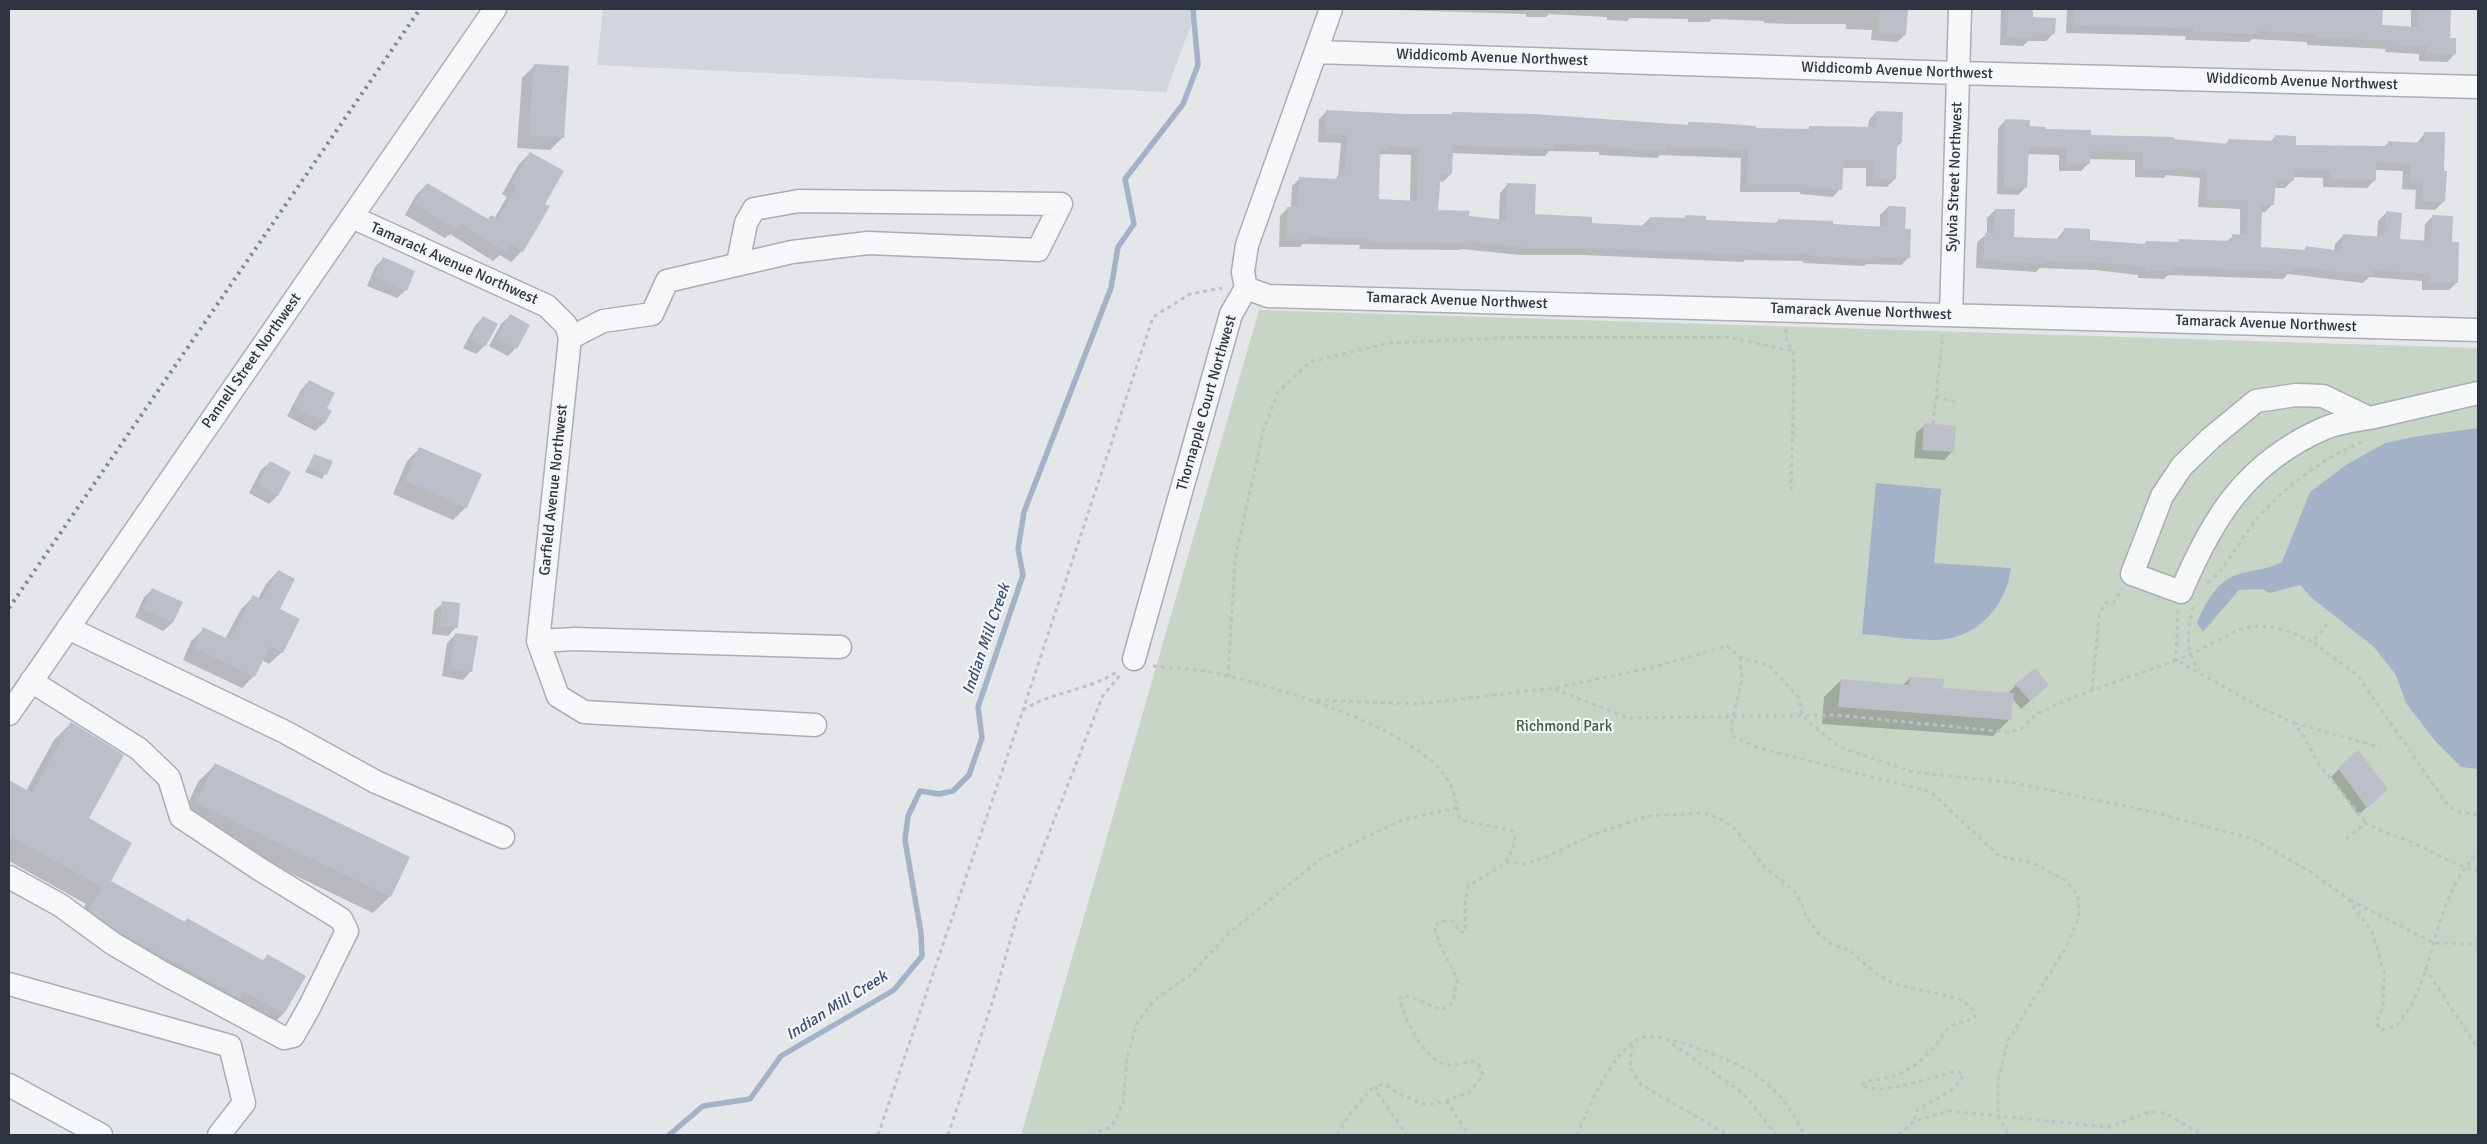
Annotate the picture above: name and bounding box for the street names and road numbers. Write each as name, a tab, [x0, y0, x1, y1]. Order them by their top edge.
street label: Widdicomb Avenue Northwest	[1396, 46, 1588, 70]
street label: Widdicomb Avenue Northwest	[1801, 59, 1993, 83]
street label: Widdicomb Avenue Northwest	[2206, 70, 2398, 94]
street label: Sylvia Street Northwest	[1943, 102, 1967, 252]
street label: Tamarack Avenue Northwest	[367, 219, 541, 309]
street label: Tamarack Avenue Northwest	[1366, 289, 1548, 313]
street label: Pannell Street Northwest	[198, 290, 306, 432]
street label: Tamarack Avenue Northwest	[1770, 300, 1952, 324]
street label: Tamarack Avenue Northwest	[2175, 312, 2357, 336]
street label: Thornapple Court Northwest	[1173, 313, 1241, 493]
street label: Garfield Avenue Northwest	[536, 403, 572, 577]

